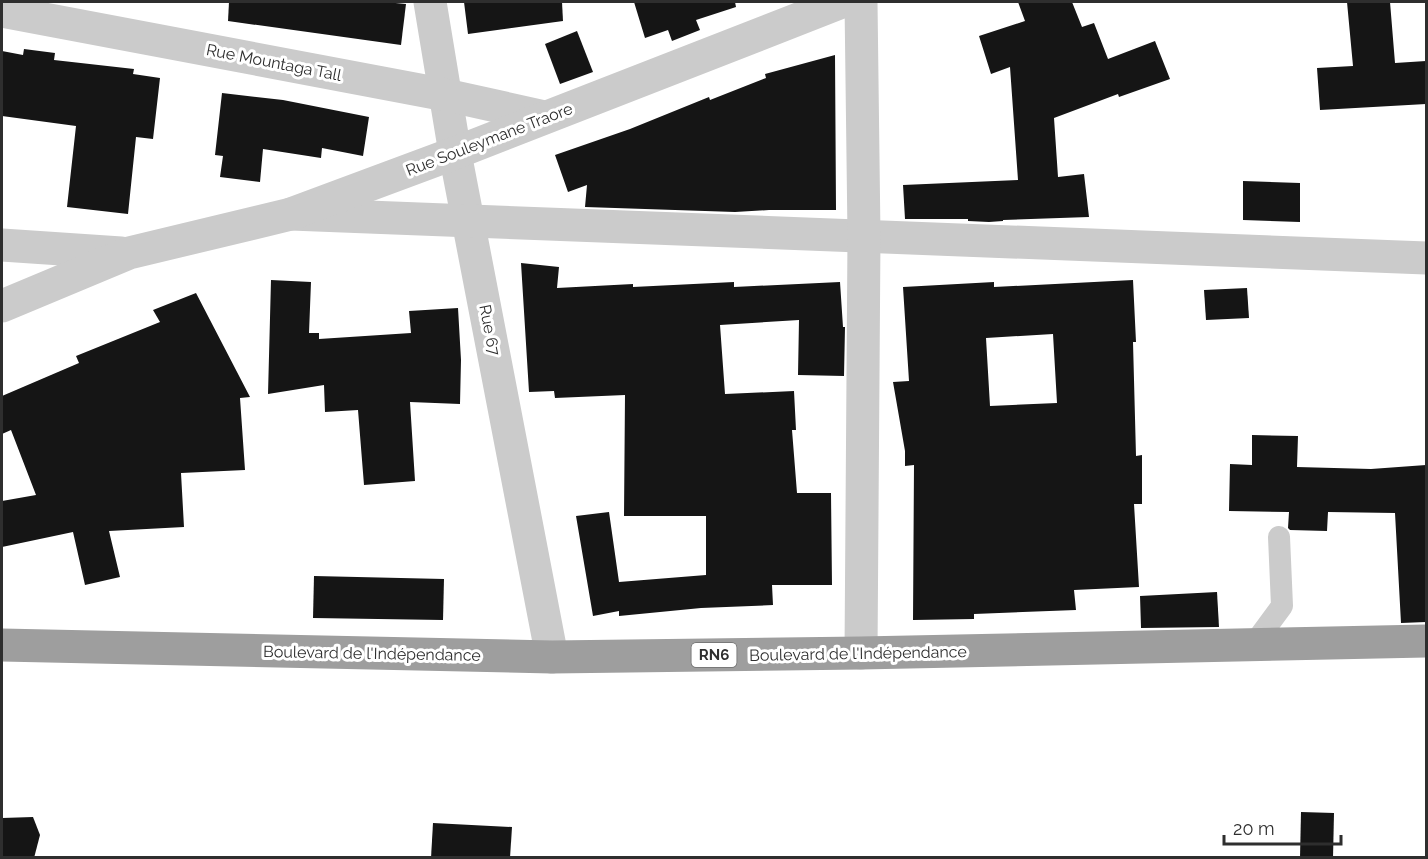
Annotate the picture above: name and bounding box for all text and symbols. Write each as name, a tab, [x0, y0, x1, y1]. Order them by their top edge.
street label: Rue Mountaga Tall	[205, 40, 344, 85]
street label: Rue Souleymane Traore	[403, 99, 575, 180]
street label: Rue 67	[475, 303, 504, 358]
street label: Boulevard de l'Indépendance	[263, 642, 481, 665]
street label: Boulevard de l'Indépendance	[749, 642, 967, 665]
road number: RN6	[692, 643, 736, 667]
scale bar	[1224, 808, 1341, 846]
text: 20 m	[1233, 818, 1275, 839]

